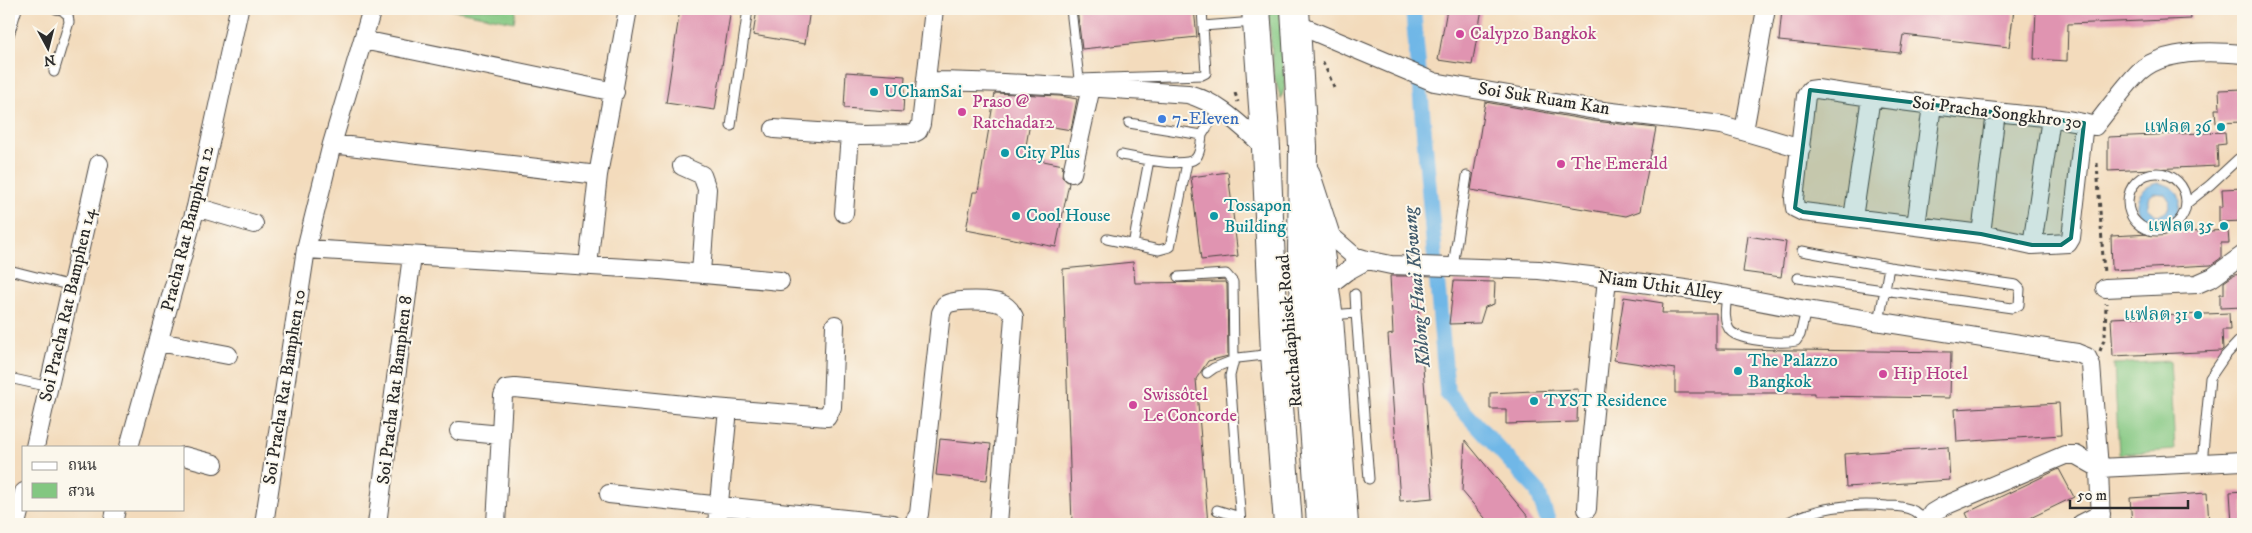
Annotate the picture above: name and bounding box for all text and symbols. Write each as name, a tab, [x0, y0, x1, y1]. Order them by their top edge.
north arrow	[22, 22, 72, 72]
place label: Calypzo Bangkok	[1470, 23, 1596, 45]
marker: Calypzo Bangkok	[1454, 28, 1466, 40]
text: N	[42, 50, 56, 70]
street label: Soi Suk Ruam Kan	[1477, 78, 1612, 120]
place label: UChamSai	[884, 81, 962, 103]
marker: UChamSai	[868, 86, 880, 98]
place label: Praso @ Ratchada12	[972, 91, 1054, 134]
street label: Soi Pracha Songkhro 30	[1911, 92, 2083, 134]
marker: Praso @ Ratchada12	[956, 106, 968, 118]
place label: 7-Eleven	[1172, 108, 1240, 130]
marker: 7-Eleven	[1156, 113, 1168, 125]
place label: แฟลต 36	[2144, 116, 2212, 138]
marker: แฟลต 36	[2215, 121, 2227, 133]
place label: City Plus	[1015, 142, 1080, 164]
street label: Pracha Rat Bamphen 12	[157, 144, 219, 314]
marker: City Plus	[999, 147, 1011, 159]
place label: The Emerald	[1571, 153, 1668, 175]
marker: The Emerald	[1555, 158, 1567, 170]
place label: Tossapon Building	[1224, 195, 1292, 238]
water label: Khlong Huai Khwang	[1398, 204, 1436, 369]
street label: Soi Pracha Rat Bamphen 14	[35, 205, 101, 404]
place label: Cool House	[1026, 205, 1110, 227]
marker: Cool House	[1010, 210, 1022, 222]
marker: Tossapon Building	[1208, 210, 1220, 222]
place label: แฟลต 35	[2147, 215, 2214, 237]
marker: แฟลต 35	[2218, 220, 2230, 232]
street label: Ratchadaphisek Road	[1272, 254, 1308, 408]
street label: Niam Uthit Alley	[1596, 266, 1724, 306]
street label: Soi Pracha Rat Bamphen 10	[259, 288, 311, 486]
street label: Soi Pracha Rat Bamphen 8	[373, 294, 417, 486]
place label: แฟลต 31	[2124, 304, 2188, 326]
marker: แฟลต 31	[2192, 309, 2204, 321]
place label: The Palazzo Bangkok	[1748, 350, 1838, 393]
place label: Hip Hotel	[1893, 363, 1968, 385]
marker: The Palazzo Bangkok	[1732, 365, 1744, 377]
marker: Hip Hotel	[1877, 368, 1889, 380]
place label: Swissôtel Le Concorde	[1143, 384, 1237, 427]
place label: TYST Residence	[1544, 390, 1667, 412]
marker: TYST Residence	[1528, 395, 1540, 407]
marker: Swissôtel Le Concorde	[1127, 399, 1139, 411]
legend	[22, 446, 185, 510]
text: ถนน	[68, 456, 97, 475]
scale bar	[2070, 478, 2187, 510]
text: สวน	[68, 482, 95, 501]
text: 50 m	[2077, 486, 2107, 505]

